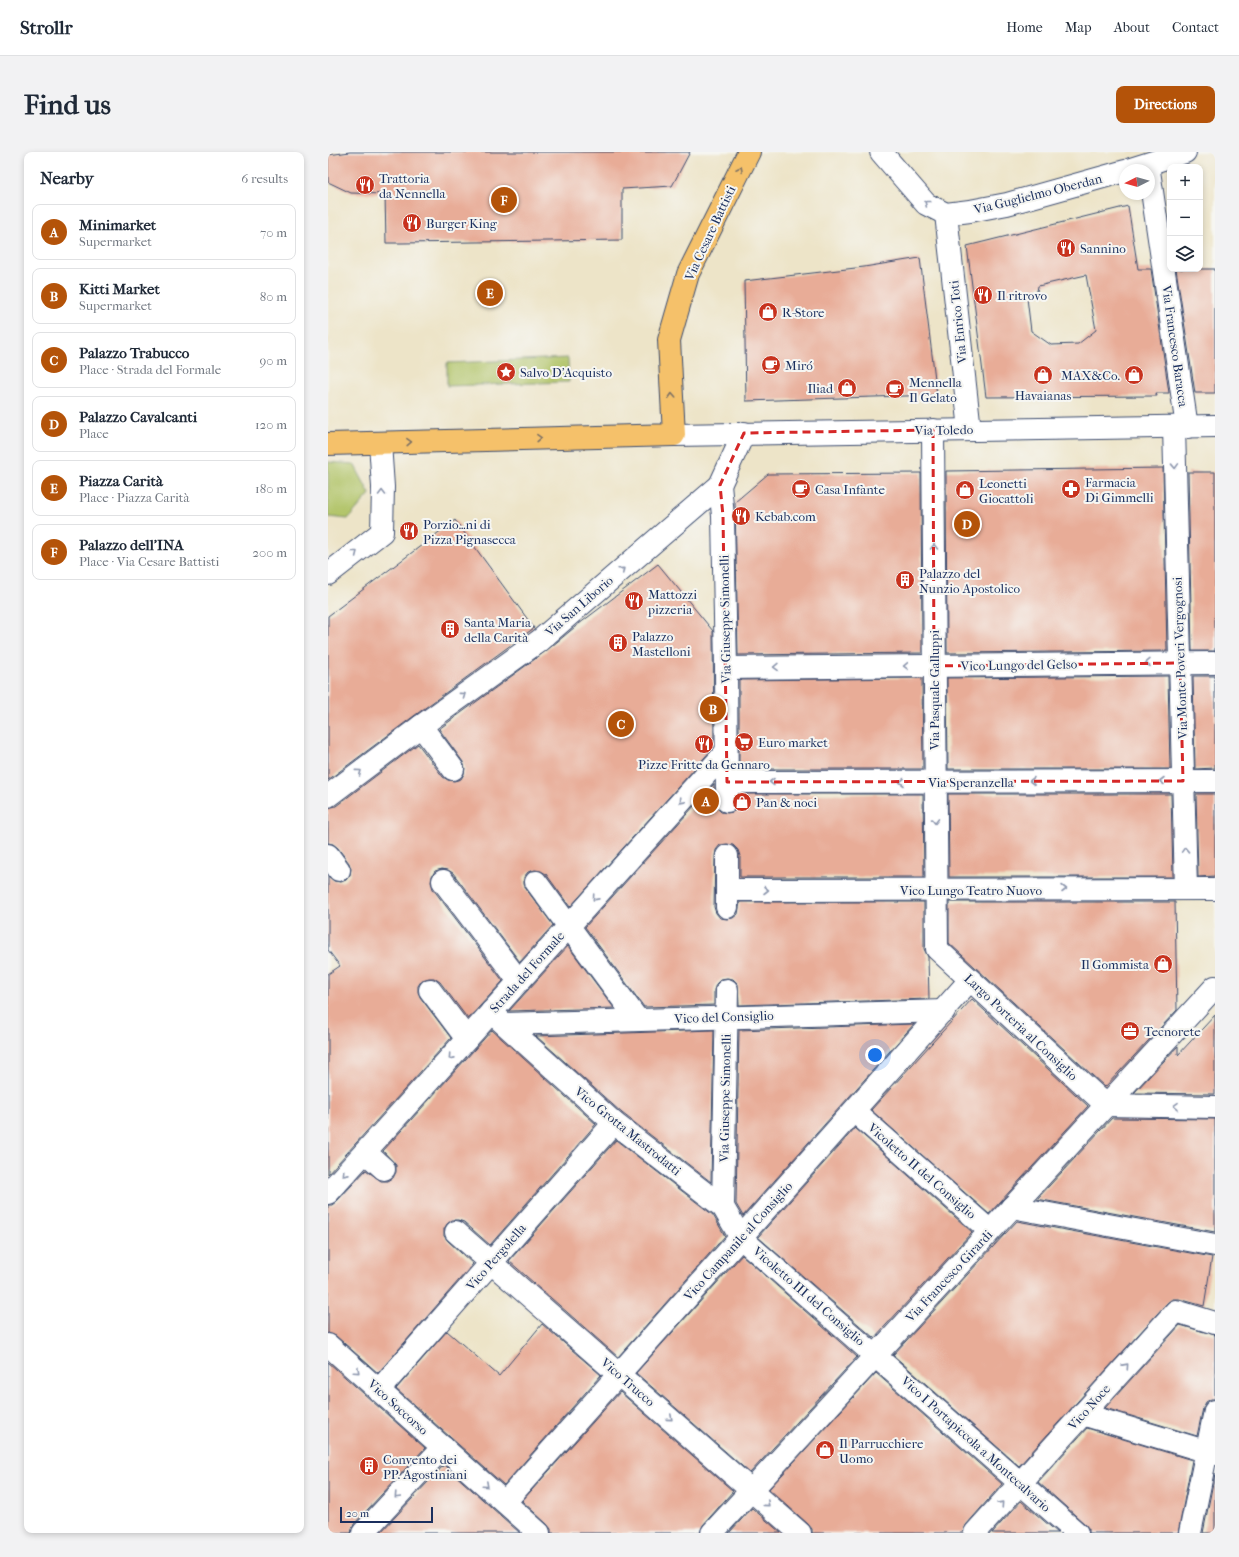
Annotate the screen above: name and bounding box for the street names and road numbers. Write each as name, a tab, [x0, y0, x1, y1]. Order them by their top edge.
street label: Via Guglielmo Oberdan	[971, 171, 1104, 217]
street label: Via Cesare Battisti	[681, 183, 739, 284]
street label: Via Enrico Toti	[946, 280, 970, 365]
street label: Via Francesco Baracca	[1159, 283, 1191, 409]
street label: Via Toledo	[914, 422, 974, 438]
street label: Via Giuseppe Simonelli	[716, 554, 734, 684]
street label: Via San Liborio	[541, 572, 616, 640]
street label: Via Monte Poveri Vergognosi	[1170, 577, 1190, 740]
street label: Via Pasquale Galluppi	[927, 630, 942, 751]
street label: Vico Lungo del Gelso	[960, 656, 1078, 674]
street label: Via Speranzella	[927, 775, 1015, 790]
street label: Vico Lungo Teatro Nuovo	[899, 883, 1042, 898]
street label: Strada del Formale	[487, 928, 568, 1016]
street label: Largo Porteria al Consiglio	[961, 971, 1081, 1084]
street label: Vico del Consiglio	[673, 1008, 774, 1026]
street label: Via Giuseppe Simonelli	[716, 1033, 734, 1163]
street label: Vico Grotta Mastrodatti	[571, 1083, 684, 1179]
street label: Vicoletto II del Consiglio	[864, 1119, 979, 1222]
street label: Vico Campanile al Consiglio	[680, 1178, 796, 1304]
street label: Vico Pergolella	[462, 1220, 530, 1294]
street label: Via Francesco Girardi	[902, 1227, 996, 1326]
street label: Vicoletto III del Consiglio	[749, 1243, 868, 1349]
street label: Vico Trucco	[597, 1354, 658, 1410]
street label: Vico I Portapiccola a Montecalvario	[898, 1372, 1054, 1515]
street label: Vico Soccorso	[364, 1375, 431, 1438]
street label: Vico Noce	[1064, 1381, 1114, 1433]

